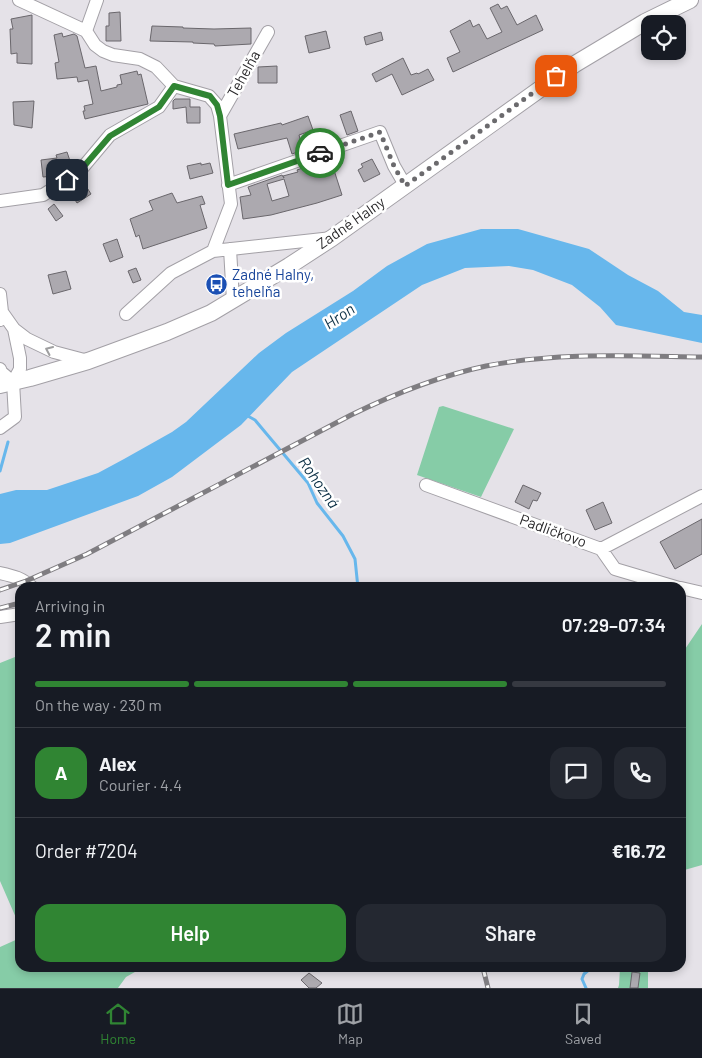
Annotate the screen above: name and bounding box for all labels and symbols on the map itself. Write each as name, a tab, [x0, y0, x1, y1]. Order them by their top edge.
street label: Tehelňa	[223, 47, 263, 100]
pin	[535, 55, 577, 97]
courier	[295, 128, 345, 178]
pin	[46, 159, 88, 201]
street label: Zadné Halny	[313, 192, 388, 252]
place label: Zadné Halny, tehelňa	[232, 265, 314, 300]
bus stop icon: Zadné Halny, tehelňa	[204, 272, 228, 296]
water label: Hron	[320, 299, 358, 333]
one-way arrow	[45, 345, 54, 356]
water label: Rohozná	[295, 453, 344, 511]
street label: Padličkovo	[517, 510, 589, 550]

